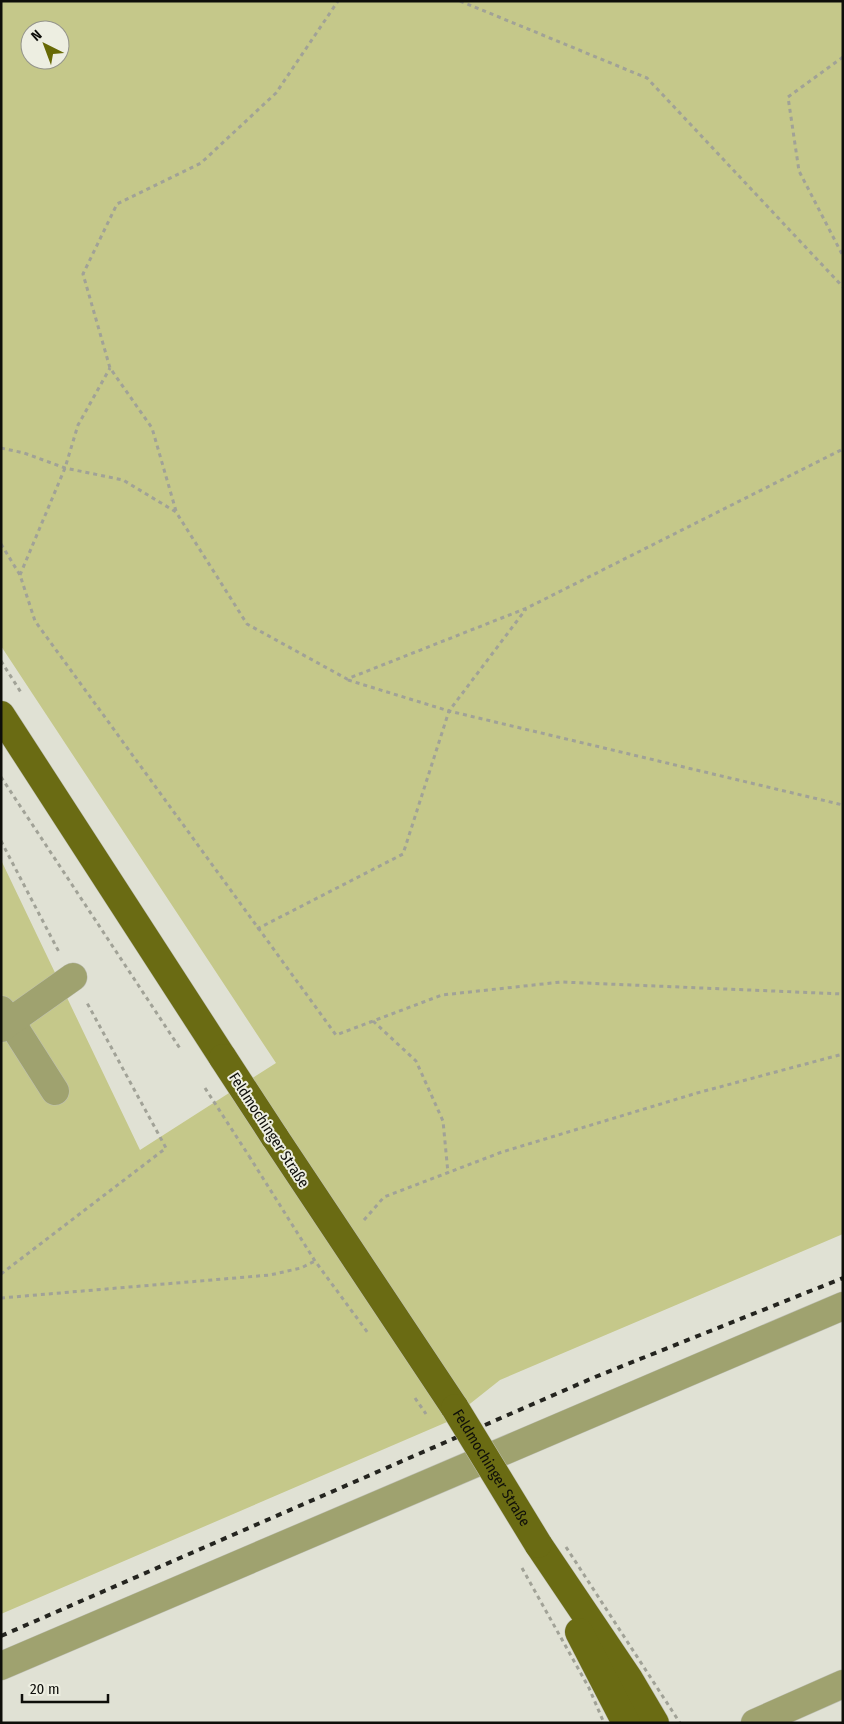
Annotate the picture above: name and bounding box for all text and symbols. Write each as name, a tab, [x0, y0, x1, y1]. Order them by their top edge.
north arrow	[20, 20, 70, 70]
text: N	[28, 27, 45, 45]
street label: Feldmochinger Straße	[225, 1069, 313, 1191]
street label: Feldmochinger Straße	[449, 1406, 534, 1530]
scale bar	[22, 1672, 109, 1704]
text: 20 m	[30, 1680, 60, 1698]

